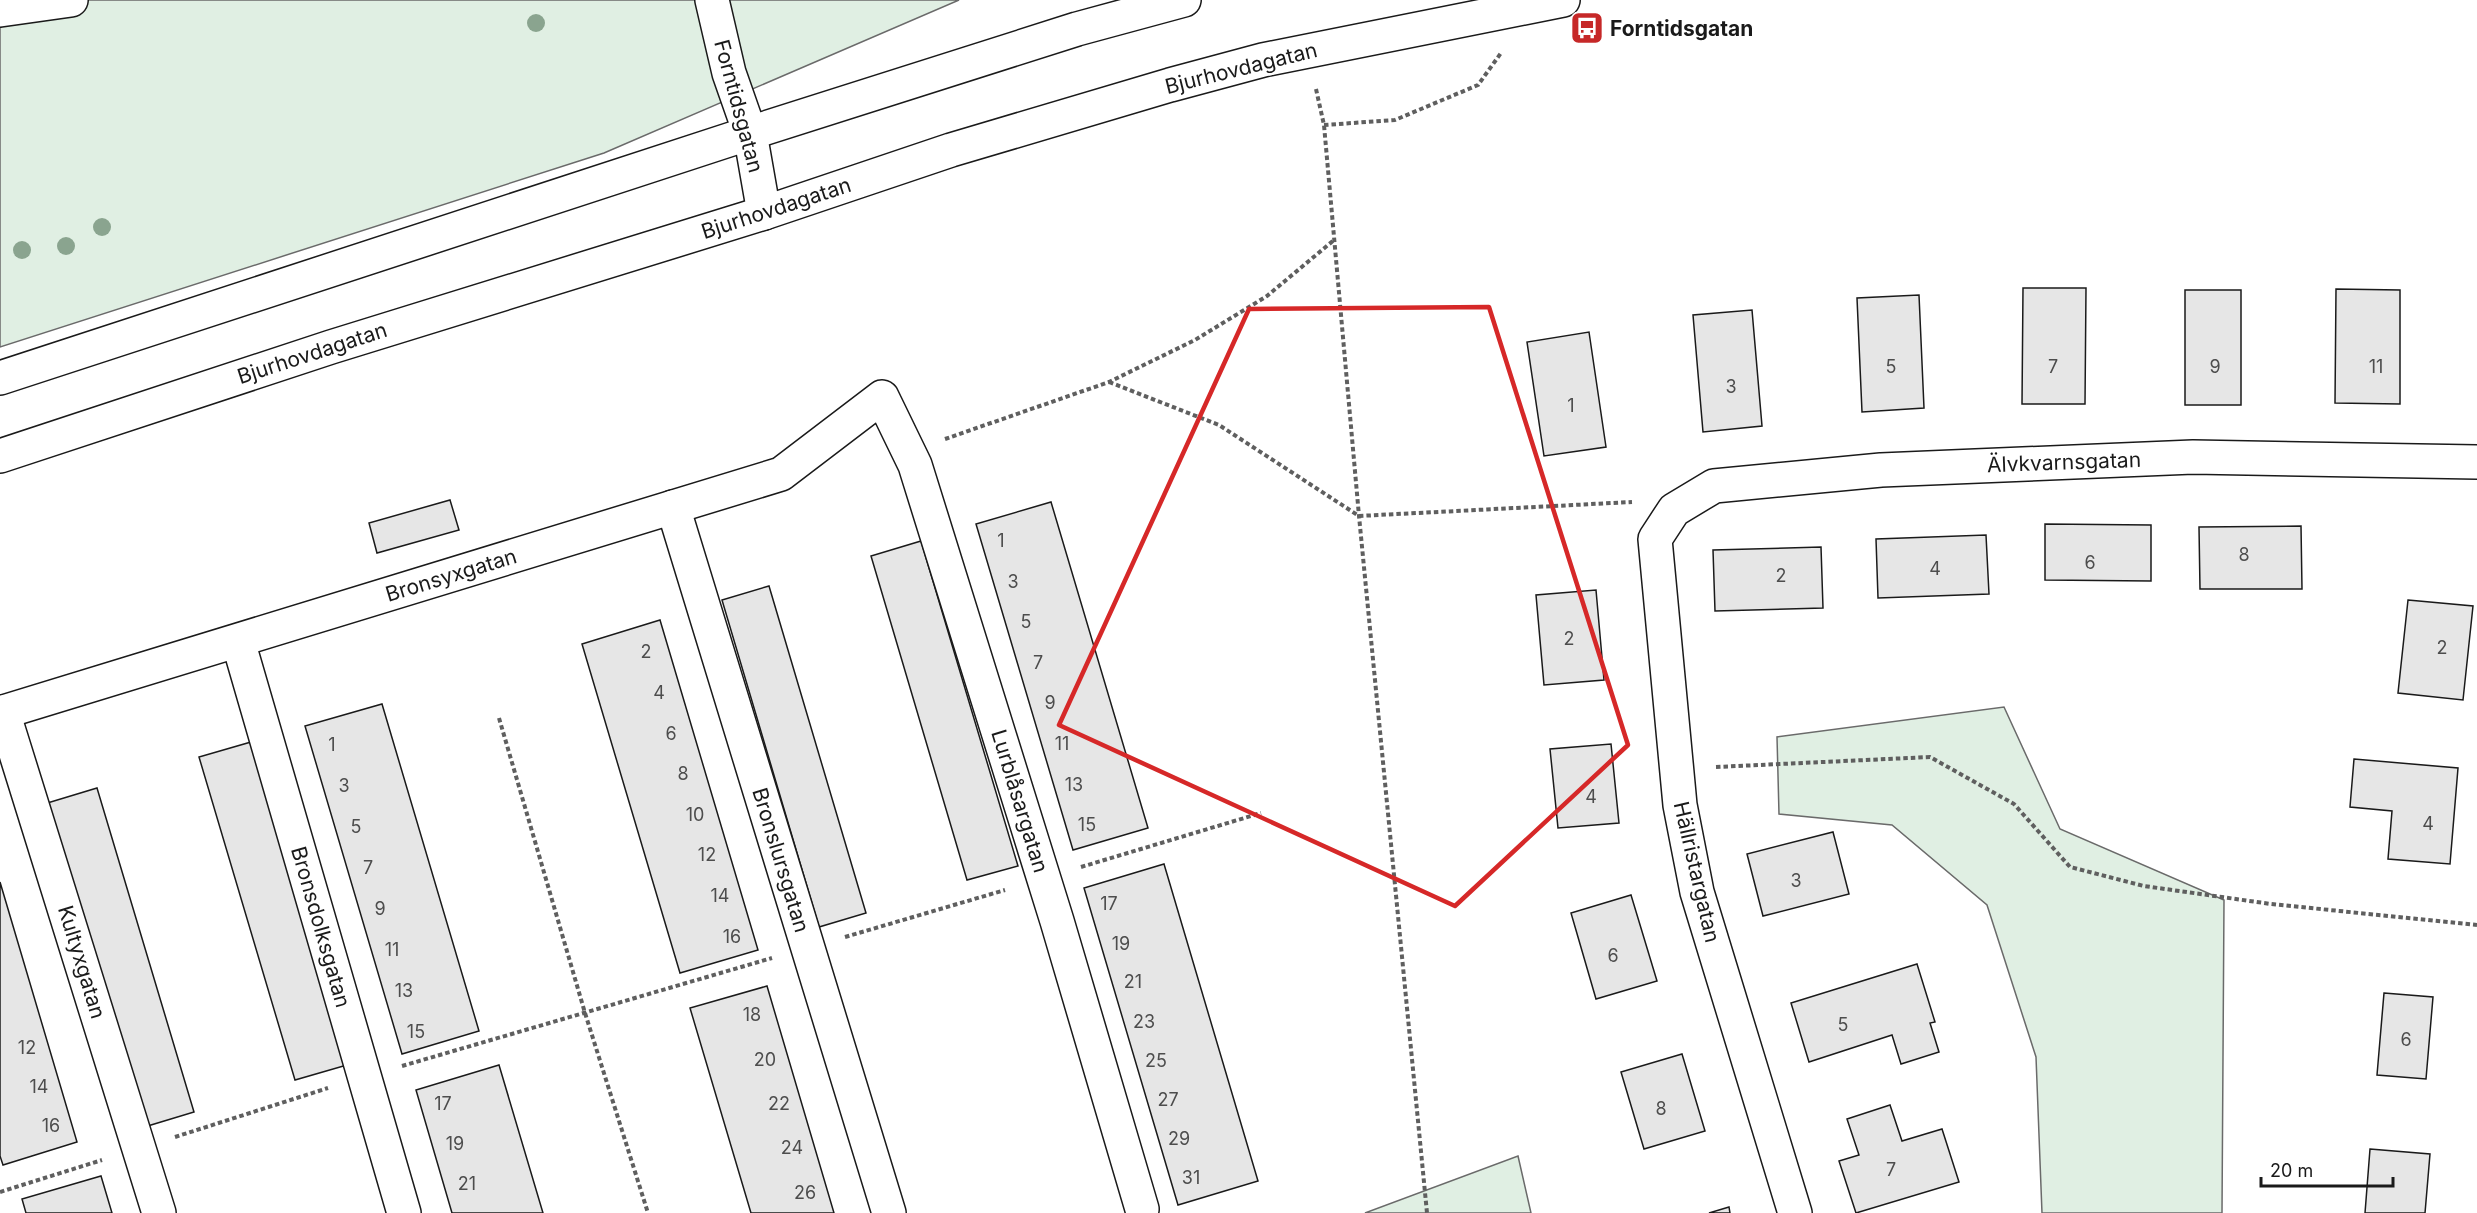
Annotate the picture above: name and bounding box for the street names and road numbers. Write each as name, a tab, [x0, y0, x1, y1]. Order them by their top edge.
street label: Forntidsgatan	[709, 37, 769, 175]
street label: Bjurhovdagatan	[1162, 37, 1320, 99]
street label: Bjurhovdagatan	[698, 172, 854, 244]
street label: Bjurhovdagatan	[234, 317, 390, 389]
street label: Älvkvarnsgatan	[1986, 446, 2141, 477]
street label: Bronsyxgatan	[382, 543, 520, 607]
street label: Lurblåsargatan	[986, 726, 1054, 876]
street label: Bronslursgatan	[747, 785, 815, 935]
street label: Hällristargatan	[1669, 799, 1725, 945]
street label: Bronsdolksgatan	[286, 844, 356, 1010]
street label: Kultyxgatan	[53, 902, 111, 1022]

